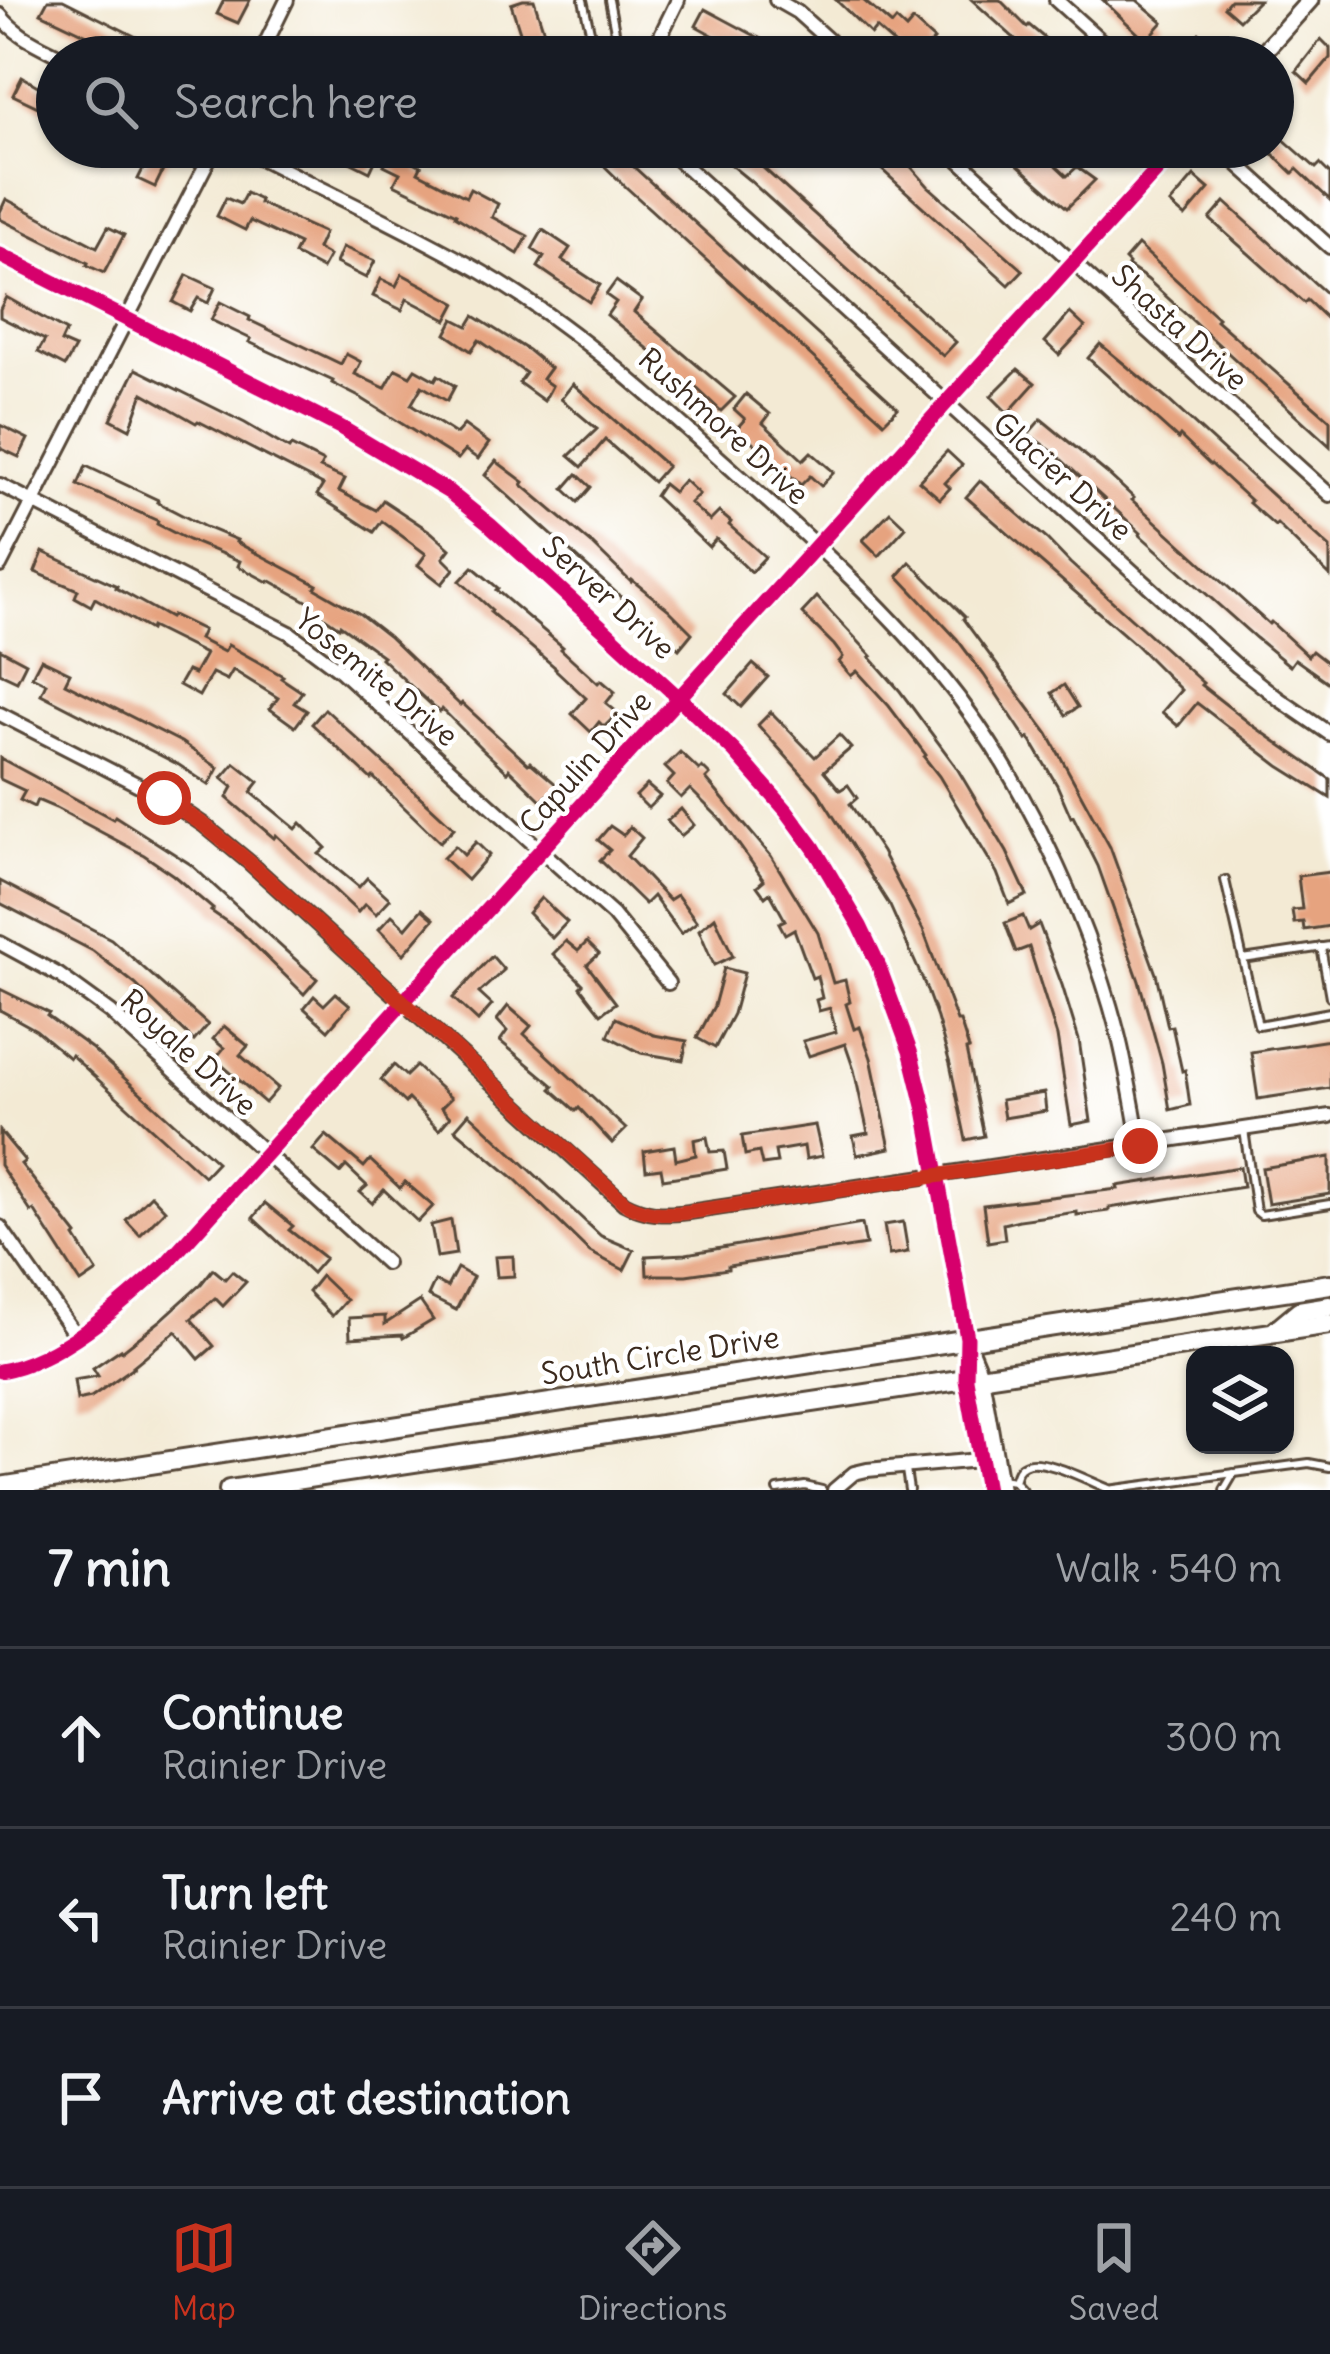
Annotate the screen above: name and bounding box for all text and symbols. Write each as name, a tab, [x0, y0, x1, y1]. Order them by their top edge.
search box	[36, 36, 1294, 168]
icon: search	[78, 69, 144, 135]
text: Search here	[174, 74, 418, 130]
street label: Shasta Drive	[1104, 256, 1256, 398]
street label: Rushmore Drive	[631, 340, 817, 512]
street label: Glacier Drive	[986, 404, 1140, 548]
street label: Server Drive	[535, 527, 683, 667]
street label: Yosemite Drive	[288, 600, 466, 754]
street label: Capulin Drive	[511, 682, 659, 842]
route start	[137, 771, 191, 825]
street label: Royale Drive	[113, 981, 265, 1123]
route end	[1113, 1119, 1167, 1173]
street label: South Circle Drive	[538, 1317, 782, 1393]
map controls	[1186, 1346, 1294, 1454]
button: layers	[1186, 1346, 1294, 1454]
text: 7 min	[48, 1536, 171, 1600]
text: Walk · 540 m	[1056, 1544, 1282, 1593]
text: Continue	[162, 1685, 344, 1741]
icon: ahead	[48, 1705, 114, 1771]
text: 300 m	[1165, 1713, 1282, 1762]
text: Rainier Drive	[162, 1741, 387, 1790]
text: Turn left	[162, 1865, 328, 1921]
icon: left	[48, 1885, 114, 1951]
text: 240 m	[1170, 1893, 1282, 1942]
text: Rainier Drive	[162, 1921, 387, 1970]
icon: arrive	[48, 2065, 114, 2131]
text: Arrive at destination	[162, 2070, 571, 2126]
tab: Map	[171, 2215, 237, 2329]
tab: Directions	[578, 2215, 727, 2329]
tab: Saved	[1069, 2215, 1159, 2329]

